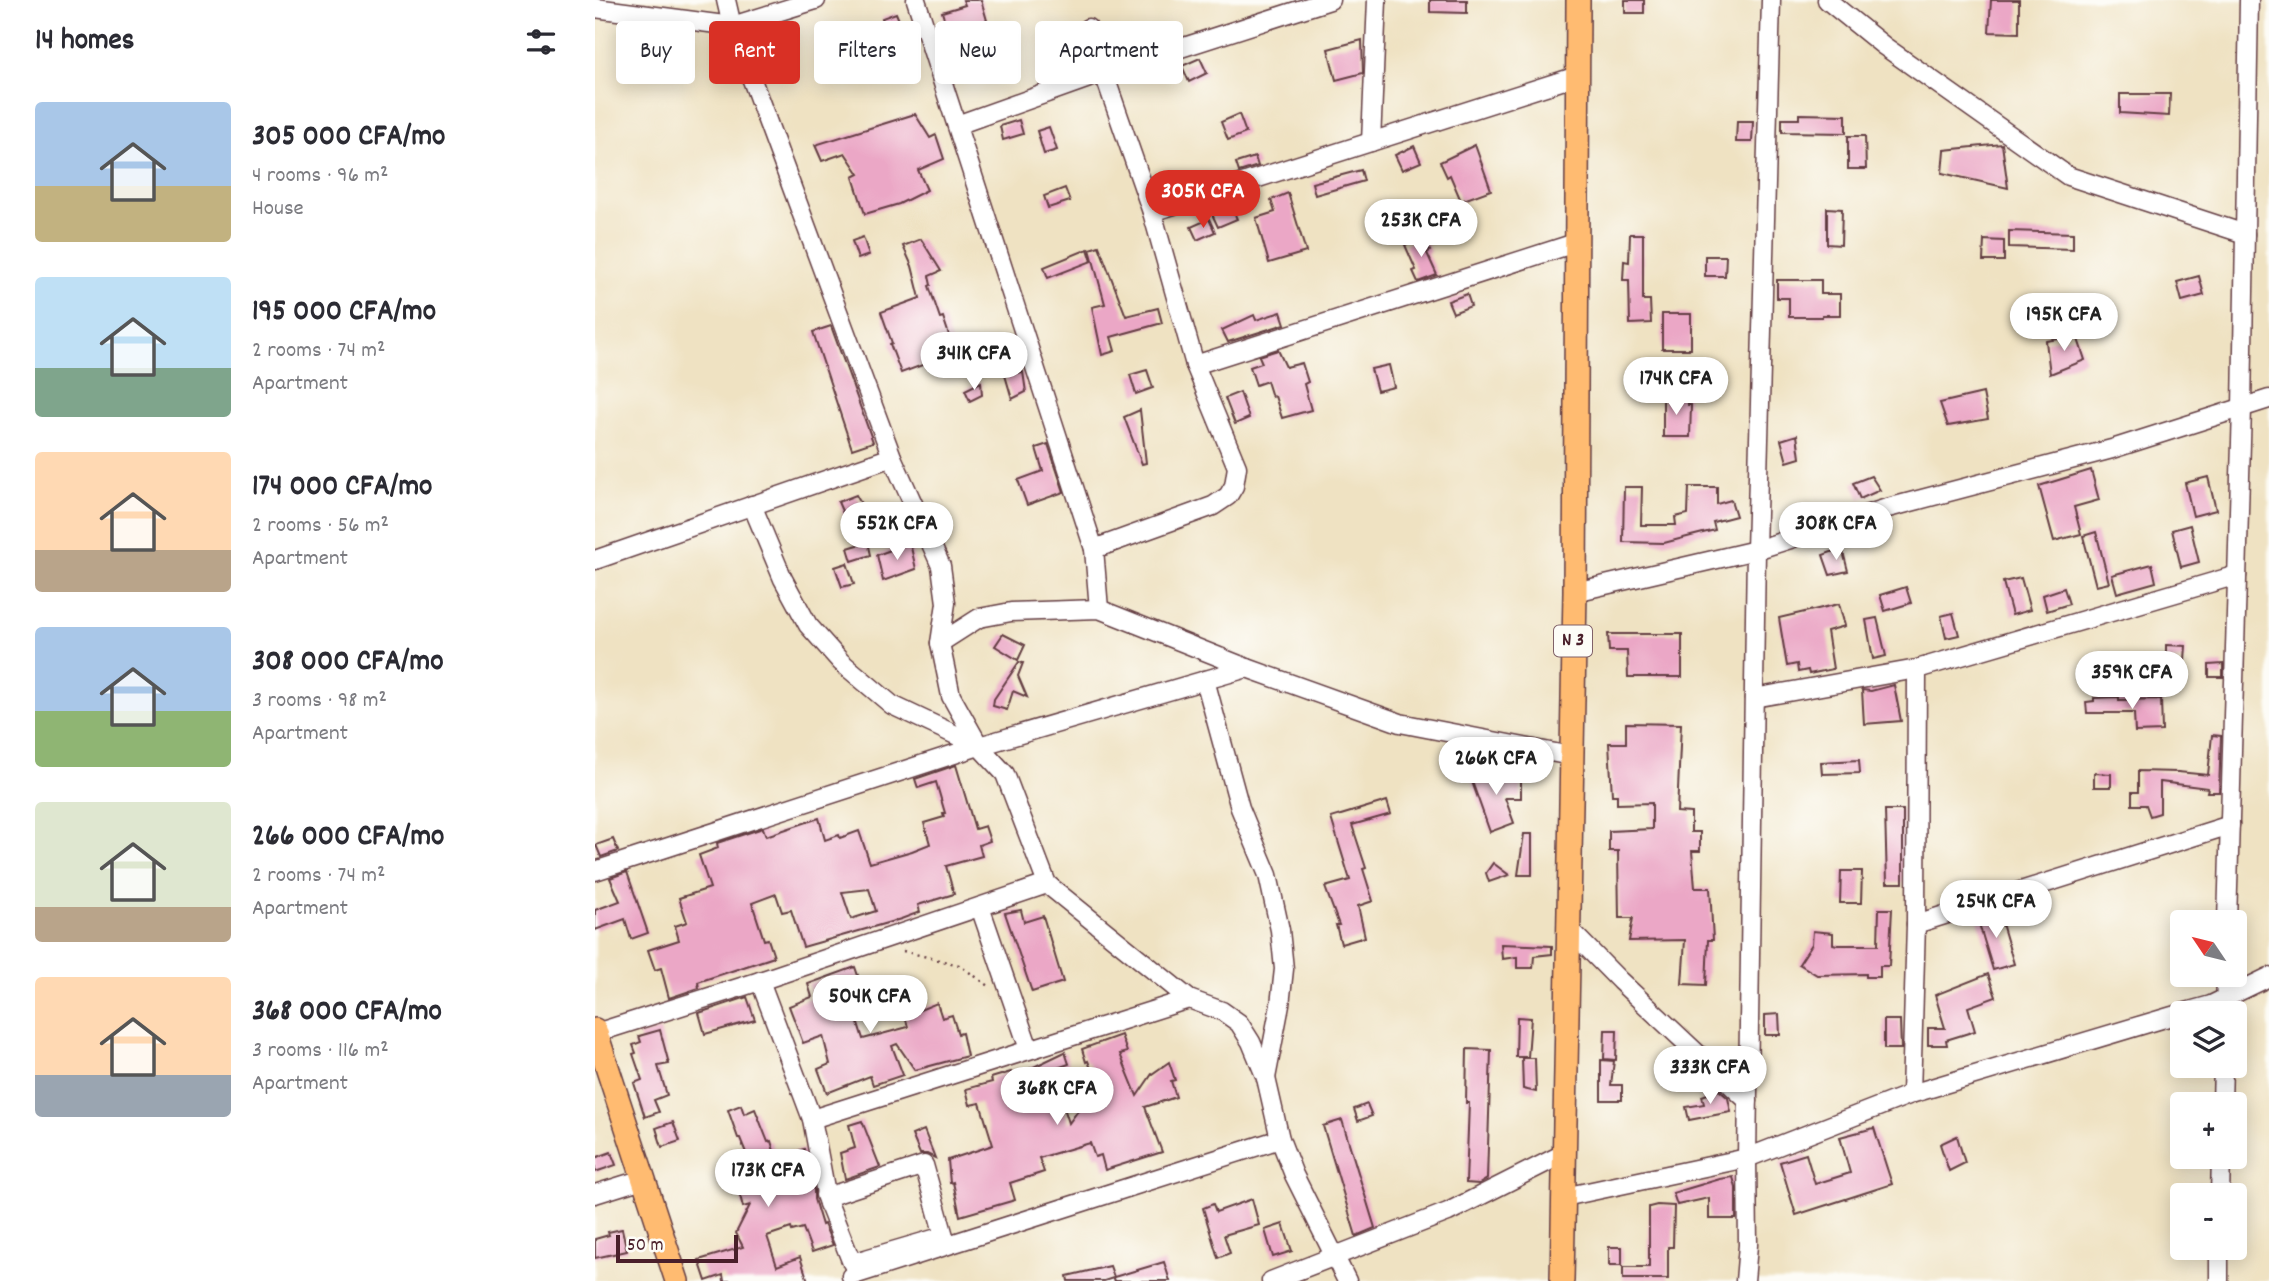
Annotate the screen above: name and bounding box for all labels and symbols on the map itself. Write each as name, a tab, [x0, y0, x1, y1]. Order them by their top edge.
pin: 305K CFA	[1131, 170, 1275, 230]
pin: 253K CFA	[1349, 200, 1493, 259]
pin: 195K CFA	[1992, 294, 2136, 353]
pin: 341K CFA	[902, 332, 1046, 392]
pin: 174K CFA	[1604, 358, 1748, 417]
pin: 552K CFA	[825, 503, 969, 562]
pin: 308K CFA	[1764, 503, 1908, 562]
road number: N 3	[1554, 626, 1592, 656]
pin: 359K CFA	[2060, 652, 2204, 711]
pin: 266K CFA	[1424, 738, 1568, 797]
pin: 254K CFA	[1924, 880, 2068, 940]
north arrow	[2170, 910, 2247, 987]
pin: 504K CFA	[798, 976, 942, 1035]
pin: 333K CFA	[1638, 1046, 1782, 1106]
pin: 368K CFA	[985, 1068, 1129, 1127]
pin: 173K CFA	[696, 1150, 840, 1209]
scale bar	[616, 1232, 739, 1264]

